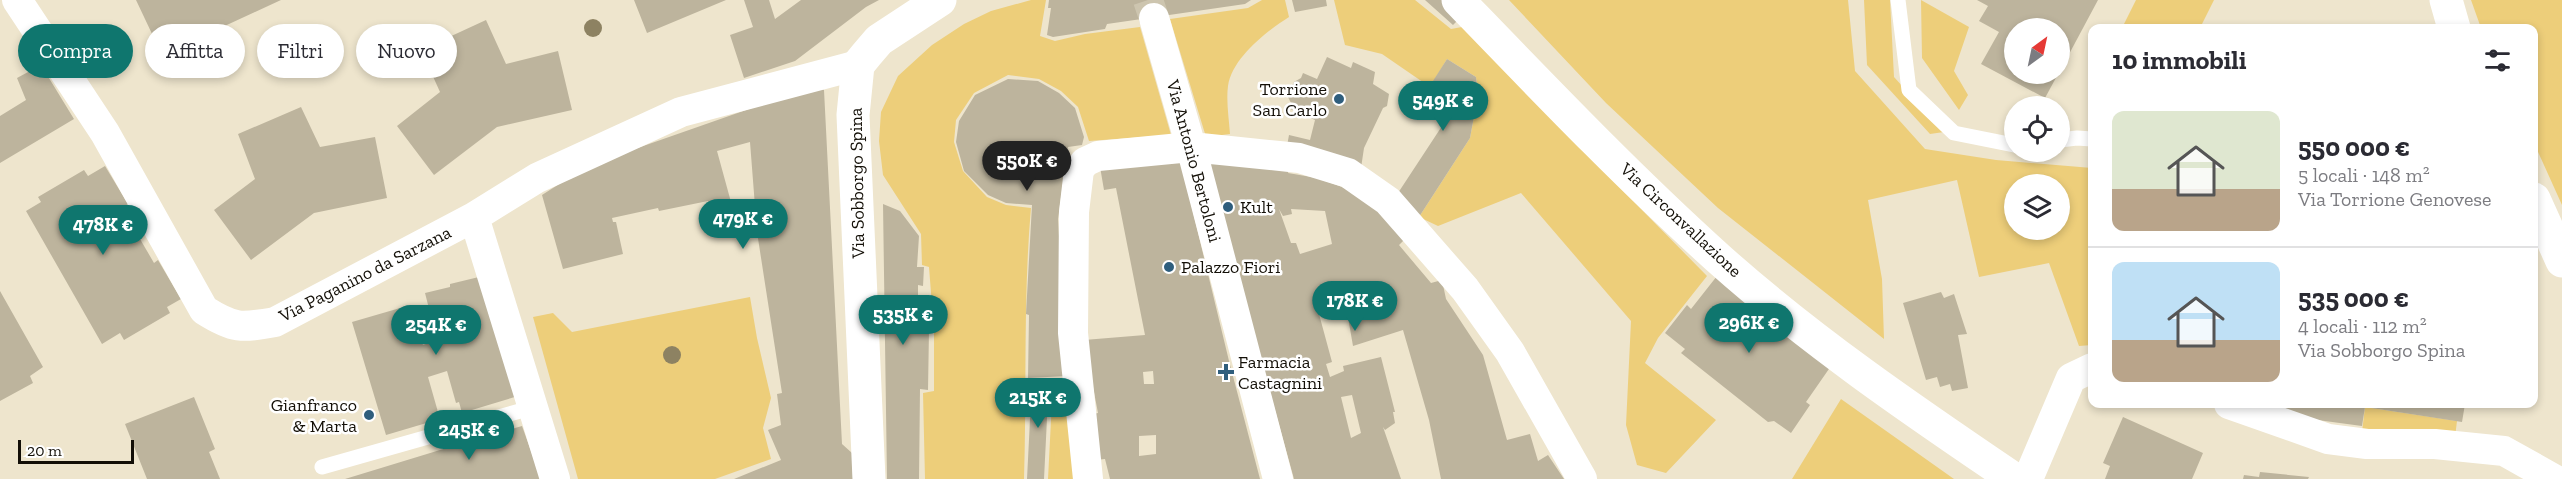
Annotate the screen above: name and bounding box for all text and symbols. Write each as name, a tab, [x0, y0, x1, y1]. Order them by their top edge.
north arrow	[2004, 18, 2070, 84]
map controls	[2004, 18, 2070, 240]
chip: Compra	[18, 24, 133, 78]
chip: Affitta	[145, 24, 245, 78]
chip: Filtri	[257, 24, 344, 78]
chip: Nuovo	[356, 24, 457, 78]
text: 10 immobili	[2112, 44, 2247, 76]
icon: filters	[2481, 44, 2514, 77]
street label: Via Antonio Bertoloni	[1161, 76, 1226, 245]
place label: Torrione San Carlo	[1253, 78, 1327, 121]
pin: 549K €	[1394, 81, 1492, 132]
text: 549K €	[1412, 88, 1474, 112]
marker: Torrione San Carlo	[1332, 92, 1346, 106]
button: locate	[2004, 96, 2070, 162]
street label: Via Sobborgo Spina	[845, 107, 869, 260]
text: 550 000 €	[2298, 131, 2410, 163]
icon: home	[2160, 135, 2232, 207]
pin: 550K €	[978, 141, 1076, 192]
text: 550K €	[996, 148, 1058, 172]
street label: Via Circonvallazione	[1615, 157, 1746, 282]
text: 5 locali · 148 m²	[2298, 163, 2430, 187]
button: layers	[2004, 174, 2070, 240]
text: Via Torrione Genovese	[2298, 187, 2491, 211]
place label: Kult	[1240, 196, 1273, 218]
pin: 479K €	[694, 199, 792, 250]
marker: Kult	[1221, 200, 1235, 214]
pin: 478K €	[54, 205, 152, 256]
text: 479K €	[713, 206, 773, 230]
text: 478K €	[73, 212, 133, 236]
street label: Via Paganino da Sarzana	[274, 221, 455, 327]
place label: Palazzo Fiori	[1181, 256, 1280, 278]
marker: Palazzo Fiori	[1162, 260, 1176, 274]
pin: 178K €	[1306, 281, 1404, 332]
text: 535 000 €	[2298, 282, 2409, 314]
icon: home	[2160, 286, 2232, 358]
text: 178K €	[1326, 288, 1384, 312]
pin: 535K €	[854, 295, 952, 346]
text: 535K €	[873, 302, 933, 326]
pin: 296K €	[1700, 303, 1798, 354]
pin: 254K €	[387, 305, 485, 356]
text: 296K €	[1718, 310, 1780, 334]
text: 254K €	[405, 312, 467, 336]
text: 4 locali · 112 m²	[2298, 314, 2427, 338]
text: Via Sobborgo Spina	[2298, 338, 2465, 362]
place label: Farmacia Castagnini	[1238, 351, 1322, 394]
marker: Farmacia Castagnini	[1219, 365, 1233, 379]
pin: 215K €	[989, 378, 1087, 429]
text: 215K €	[1009, 385, 1067, 409]
place label: Gianfranco & Marta	[271, 394, 357, 437]
marker: Gianfranco & Marta	[362, 408, 376, 422]
pin: 245K €	[420, 410, 518, 461]
text: 245K €	[438, 417, 500, 441]
scale bar	[18, 437, 134, 464]
text: 20 m	[27, 441, 62, 460]

